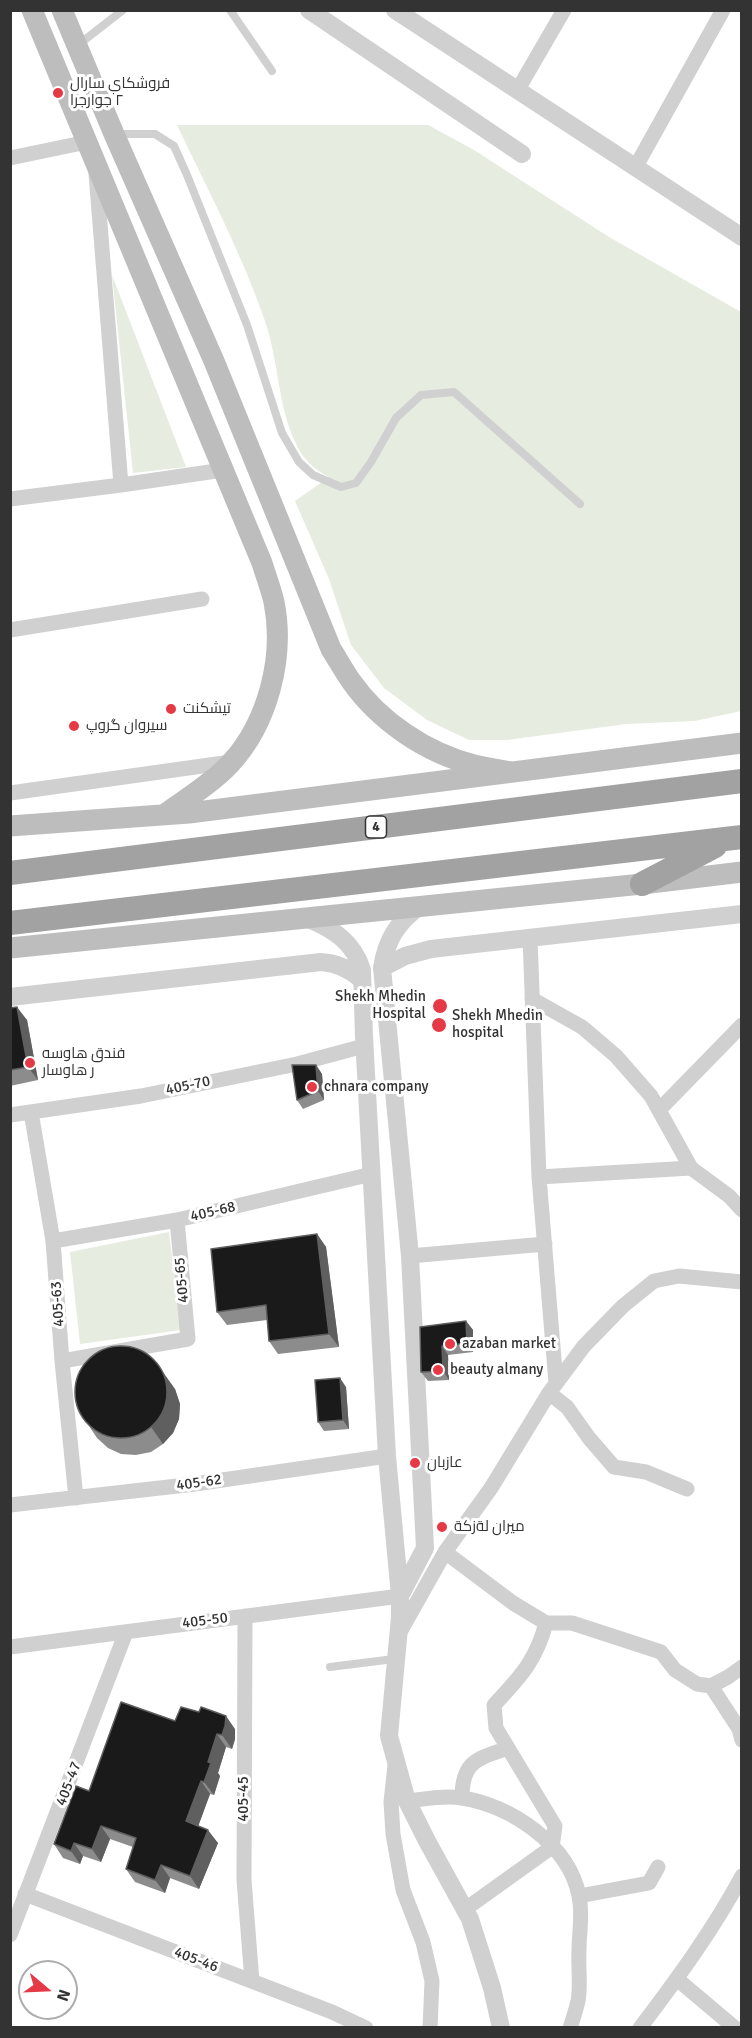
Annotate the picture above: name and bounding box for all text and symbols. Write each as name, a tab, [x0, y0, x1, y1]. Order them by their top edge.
place label: فروشكاي سارال ٢ جوارجرا	[70, 75, 170, 110]
marker: فروشكاي سارال ٢ جوارجرا	[51, 86, 65, 100]
place label: تيشكنت	[183, 700, 231, 718]
marker: تيشكنت	[164, 702, 178, 716]
place label: سیروان گروپ	[86, 717, 167, 735]
marker: سیروان گروپ	[67, 719, 81, 733]
road number: 4	[366, 816, 386, 838]
place label: Shekh Mhedin Hospital	[335, 988, 426, 1023]
marker: Shekh Mhedin Hospital	[431, 997, 449, 1015]
place label: Shekh Mhedin hospital	[452, 1007, 543, 1042]
marker: Shekh Mhedin hospital	[430, 1016, 448, 1034]
place label: فندق هاوسه ر هاوسار	[42, 1045, 125, 1080]
marker: فندق هاوسه ر هاوسار	[23, 1056, 37, 1070]
street label: 405-70	[164, 1073, 212, 1099]
place label: chnara company	[324, 1078, 429, 1096]
marker: chnara company	[305, 1080, 319, 1094]
street label: 405-68	[189, 1198, 237, 1226]
street label: 405-65	[171, 1256, 193, 1304]
street label: 405-63	[47, 1281, 69, 1327]
place label: azaban market	[462, 1335, 556, 1353]
marker: azaban market	[443, 1337, 457, 1351]
place label: beauty almany	[450, 1361, 543, 1379]
marker: beauty almany	[431, 1363, 445, 1377]
place label: عازبان	[427, 1454, 463, 1472]
marker: عازبان	[408, 1456, 422, 1470]
street label: 405-62	[175, 1471, 223, 1495]
place label: ميران لةزكة	[454, 1518, 525, 1536]
marker: ميران لةزكة	[435, 1520, 449, 1534]
street label: 405-50	[181, 1609, 229, 1633]
street label: 405-47	[52, 1759, 86, 1809]
street label: 405-45	[235, 1776, 253, 1822]
street label: 405-46	[171, 1943, 221, 1977]
north arrow	[18, 1960, 78, 2020]
text: N	[52, 1987, 74, 2004]

